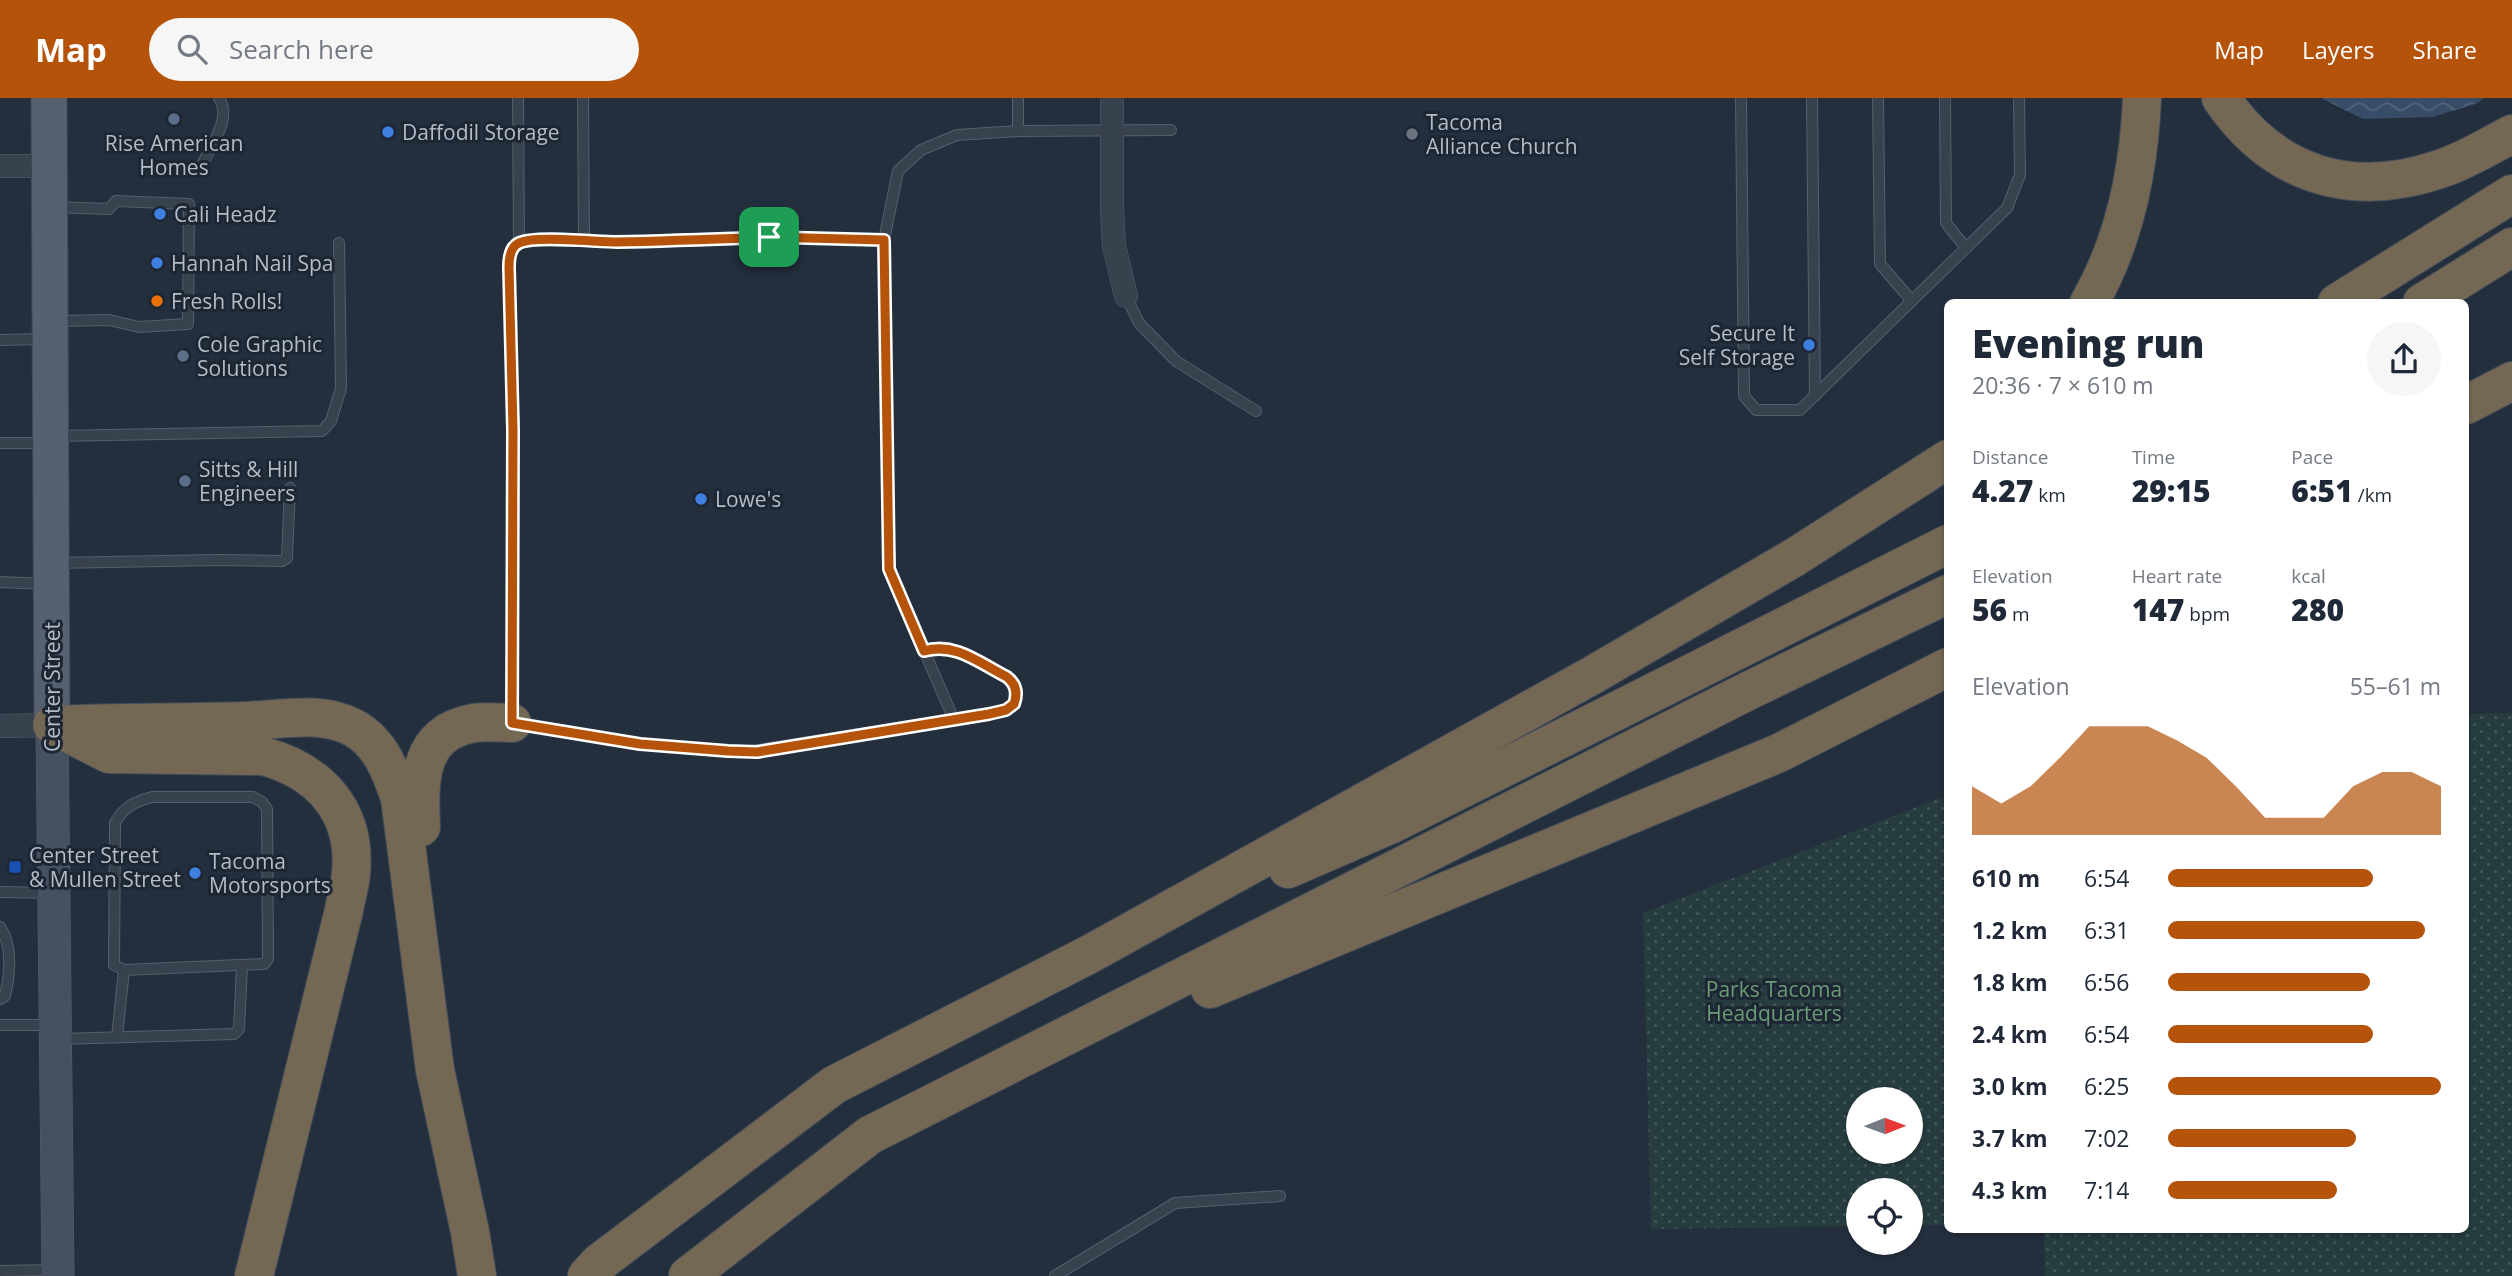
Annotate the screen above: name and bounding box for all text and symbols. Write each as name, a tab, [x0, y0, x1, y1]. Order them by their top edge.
search box	[149, 18, 639, 81]
text: Map	[35, 27, 107, 72]
icon: search	[173, 30, 211, 68]
text: Search here	[229, 31, 374, 67]
text: Map	[2214, 33, 2264, 66]
text: Layers	[2302, 33, 2375, 66]
text: Share	[2413, 33, 2477, 66]
place label: Tacoma Alliance Church	[1426, 108, 1578, 160]
marker: Rise American Homes	[166, 111, 182, 127]
place label: Daffodil Storage	[402, 118, 560, 146]
marker: Daffodil Storage	[380, 124, 396, 140]
marker: Tacoma Alliance Church	[1404, 126, 1420, 142]
place label: Rise American Homes	[105, 129, 243, 181]
place label: Cali Headz	[174, 200, 277, 228]
marker: Cali Headz	[152, 206, 168, 222]
pin	[739, 207, 799, 267]
icon: arrive	[750, 218, 788, 256]
place label: Hannah Nail Spa	[171, 249, 333, 277]
marker: Hannah Nail Spa	[149, 255, 165, 271]
place label: Fresh Rolls!	[171, 287, 282, 315]
marker: Fresh Rolls!	[149, 293, 165, 309]
text: Evening run	[1972, 317, 2204, 369]
place label: Secure It Self Storage	[1679, 319, 1795, 371]
button: share	[2367, 322, 2441, 396]
place label: Cole Graphic Solutions	[197, 330, 322, 382]
marker: Secure It Self Storage	[1801, 337, 1817, 353]
marker: Cole Graphic Solutions	[175, 348, 191, 364]
text: 20:36 · 7 × 610 m	[1972, 369, 2154, 401]
text: Distance	[1972, 444, 2048, 470]
text: Time	[2132, 444, 2175, 470]
text: Pace	[2291, 444, 2333, 470]
place label: Sitts & Hill Engineers	[199, 455, 298, 507]
text: 4.27	[1972, 470, 2033, 511]
text: 29:15	[2132, 470, 2211, 511]
text: 6:51	[2291, 470, 2353, 511]
marker: Sitts & Hill Engineers	[177, 473, 193, 489]
text: km	[2033, 482, 2066, 508]
text: /km	[2353, 482, 2392, 508]
place label: Lowe's	[715, 485, 781, 513]
marker: Lowe's	[693, 491, 709, 507]
text: Elevation	[1972, 563, 2053, 589]
text: Heart rate	[2132, 563, 2222, 589]
text: kcal	[2291, 563, 2326, 589]
text: 56	[1972, 589, 2007, 630]
text: 147	[2132, 589, 2184, 630]
text: 280	[2291, 589, 2344, 630]
text: m	[2007, 601, 2030, 627]
text: bpm	[2184, 601, 2230, 627]
street label: Center Street	[38, 622, 66, 752]
text: Elevation	[1972, 670, 2070, 702]
text: 55–61 m	[2350, 670, 2441, 702]
place label: Center Street & Mullen Street	[29, 841, 181, 893]
place label: Tacoma Motorsports	[209, 847, 331, 899]
marker: Center Street & Mullen Street	[7, 859, 23, 875]
text: 610 m	[1972, 862, 2040, 894]
text: 6:54	[2084, 862, 2130, 894]
marker: Tacoma Motorsports	[187, 865, 203, 881]
text: 1.2 km	[1972, 914, 2048, 946]
text: 6:31	[2084, 914, 2130, 946]
text: 1.8 km	[1972, 966, 2048, 998]
text: 6:56	[2084, 966, 2130, 998]
park label: Parks Tacoma Headquarters	[1706, 975, 1842, 1027]
text: 2.4 km	[1972, 1018, 2048, 1050]
text: 6:54	[2084, 1018, 2130, 1050]
text: 3.0 km	[1972, 1070, 2048, 1102]
text: 6:25	[2084, 1070, 2130, 1102]
north arrow	[1846, 1087, 1923, 1164]
map controls	[1846, 1087, 1923, 1255]
text: 3.7 km	[1972, 1122, 2048, 1154]
text: 7:02	[2084, 1122, 2130, 1154]
text: 4.3 km	[1972, 1174, 2048, 1206]
text: 7:14	[2084, 1174, 2130, 1206]
button: locate	[1846, 1178, 1923, 1255]

